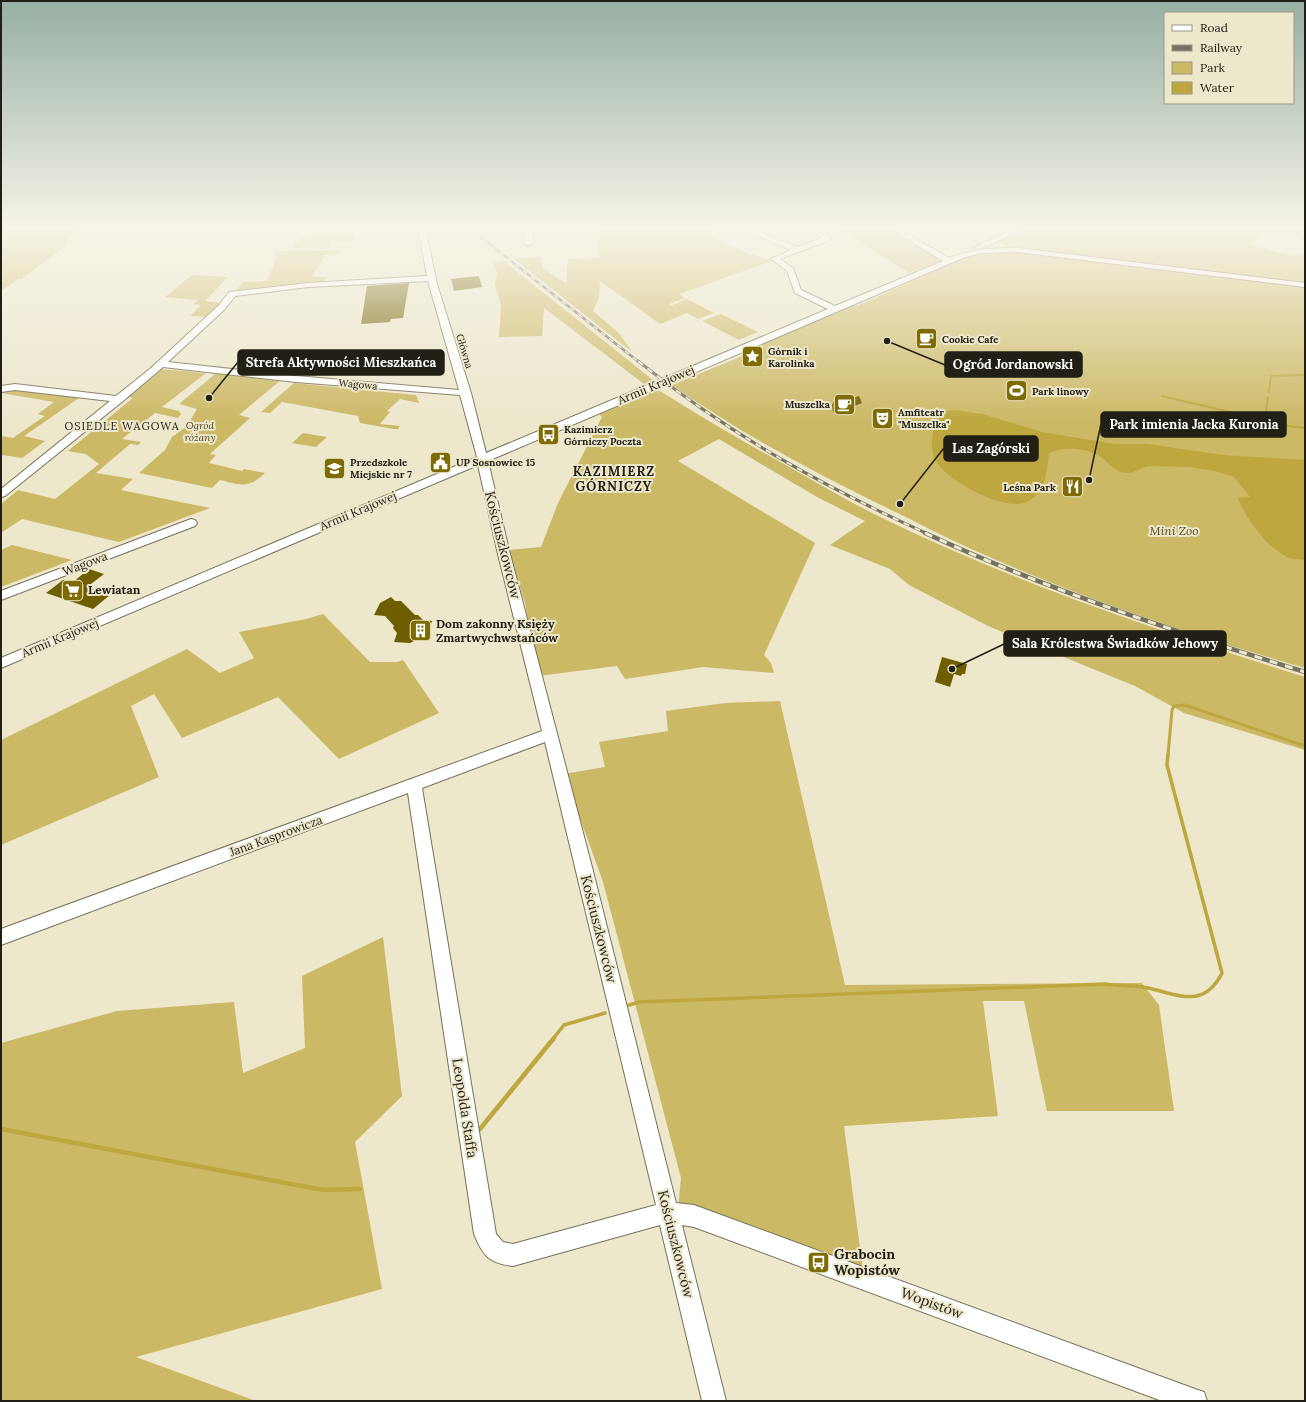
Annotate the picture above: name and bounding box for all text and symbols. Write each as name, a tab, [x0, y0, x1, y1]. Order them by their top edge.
legend	[1164, 12, 1294, 104]
text: Road	[1200, 20, 1228, 35]
text: Railway	[1200, 40, 1243, 55]
text: Park	[1200, 60, 1226, 75]
text: Water	[1200, 80, 1235, 95]
cafe icon: Cookie Cafe	[914, 326, 940, 352]
street label: Główna	[453, 332, 476, 370]
place label: Cookie Cafe	[942, 333, 999, 346]
place icon: Górnik i Karolinka	[740, 344, 766, 370]
place label: Górnik i Karolinka	[768, 345, 815, 370]
callout: Strefa Aktywności Mieszkańca	[238, 350, 444, 375]
callout: Ogród Jordanowski	[945, 352, 1082, 377]
text: Strefa Aktywności Mieszkańca	[246, 354, 436, 371]
text: Ogród Jordanowski	[953, 356, 1073, 373]
street label: Armii Krajowej	[614, 362, 696, 408]
street label: Wagowa	[338, 376, 378, 393]
sports icon: Park linowy	[1003, 378, 1029, 404]
place label: Park linowy	[1032, 385, 1089, 398]
cafe icon: Muszelka	[832, 391, 858, 417]
place label: Muszelka	[785, 398, 831, 411]
theatre icon: Amfiteatr "Muszelka"	[869, 405, 895, 431]
place label: Amfiteatr "Muszelka"	[898, 406, 950, 431]
callout: Park imienia Jacka Kuronia	[1101, 412, 1286, 437]
text: Park imienia Jacka Kuronia	[1109, 416, 1279, 433]
district label: OSIEDLE WAGOWA	[64, 419, 180, 433]
park label: Ogród różany	[184, 419, 216, 444]
bus stop icon: Kazimierz Górniczy Poczta	[535, 422, 561, 448]
place label: Kazimierz Górniczy Poczta	[564, 423, 642, 448]
callout: Las Zagórski	[944, 436, 1038, 461]
text: Las Zagórski	[952, 440, 1030, 457]
public building icon: UP Sosnowiec 15	[427, 449, 453, 475]
school or university icon: Przedszkole Miejskie nr 7	[321, 455, 347, 481]
place label: Przedszkole Miejskie nr 7	[350, 456, 412, 481]
place label: UP Sosnowiec 15	[456, 456, 536, 469]
district label: KAZIMIERZ GÓRNICZY	[573, 463, 655, 495]
restaurant icon: Leśna Park	[1059, 474, 1085, 500]
place label: Leśna Park	[1003, 481, 1056, 494]
street label: Armii Krajowej	[316, 488, 398, 534]
street label: Kościuszkowców	[481, 489, 525, 602]
park label: Mini Zoo	[1149, 523, 1199, 538]
street label: Wagowa	[60, 548, 109, 579]
supermarket icon: Lewiatan	[59, 577, 85, 603]
place label: Lewiatan	[88, 582, 141, 597]
street label: Armii Krajowej	[18, 615, 100, 661]
place label: Dom zakonny Księży Zmartwychwstańców	[436, 616, 558, 645]
building icon: Dom zakonny Księży Zmartwychwstańców	[408, 618, 434, 644]
callout: Sala Królestwa Świadków Jehowy	[1004, 631, 1226, 656]
text: Sala Królestwa Świadków Jehowy	[1012, 634, 1219, 652]
street label: Jana Kasprowicza	[226, 812, 324, 860]
street label: Kościuszkowców	[577, 873, 621, 986]
street label: Leopolda Staffa	[448, 1057, 482, 1159]
street label: Kościuszkowców	[654, 1188, 698, 1301]
place label: Grabocin Wopistów	[834, 1245, 901, 1279]
bus stop icon: Grabocin Wopistów	[806, 1249, 832, 1275]
street label: Wopistów	[898, 1283, 966, 1323]

